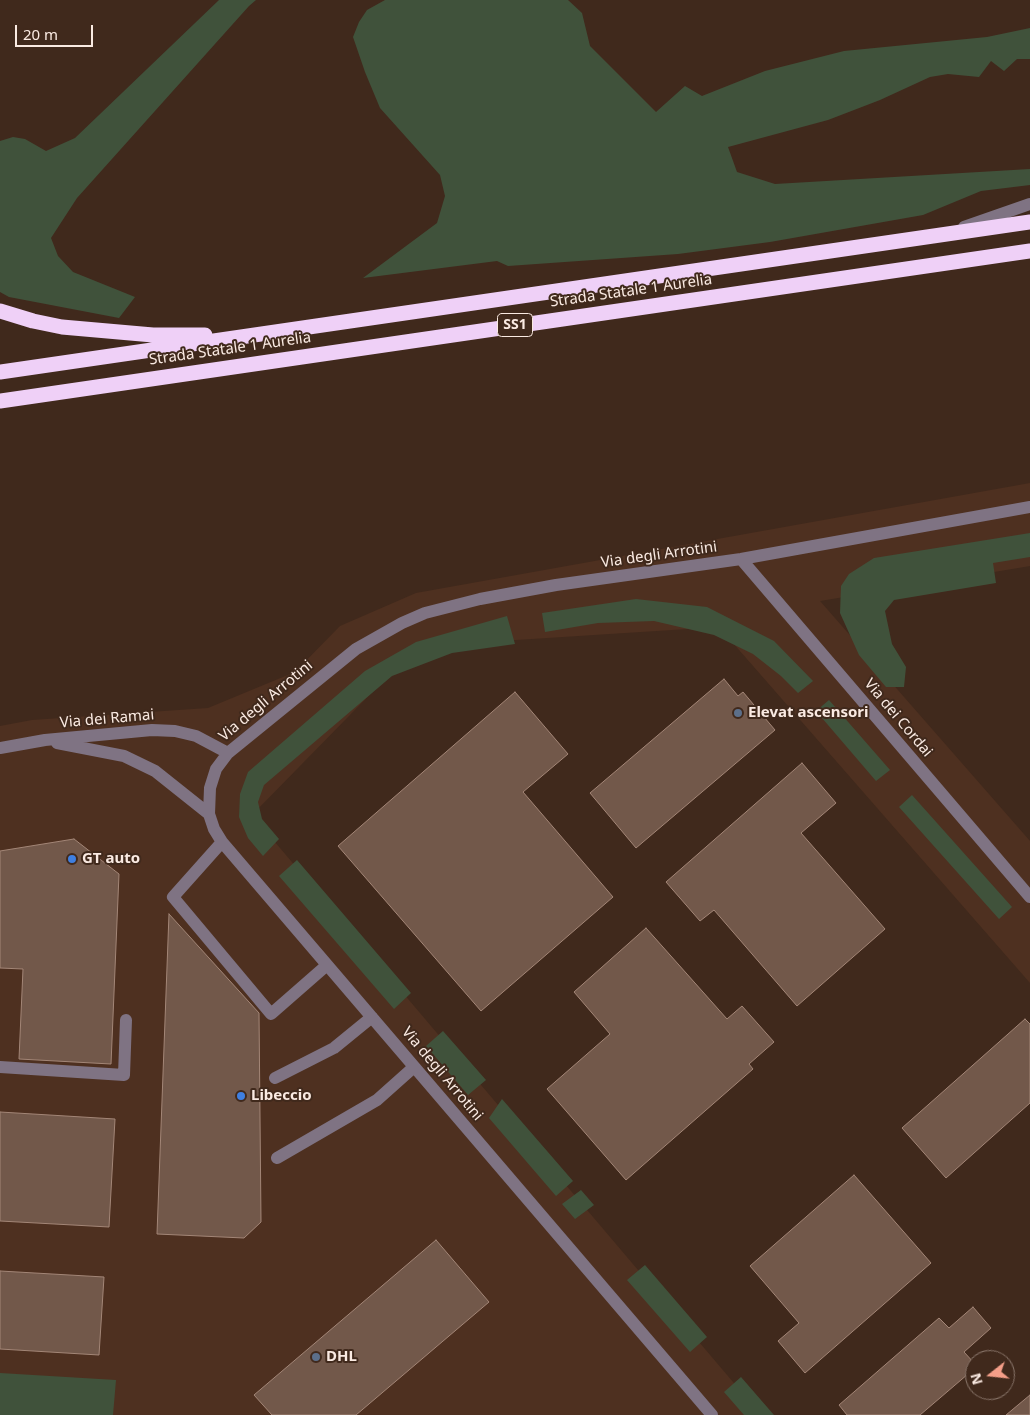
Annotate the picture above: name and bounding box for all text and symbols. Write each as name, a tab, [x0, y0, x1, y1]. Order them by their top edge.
scale bar	[18, 15, 95, 47]
text: 20 m	[23, 24, 58, 44]
street label: Strada Statale 1 Aurelia	[549, 271, 713, 311]
road number: SS1	[498, 314, 532, 336]
street label: Strada Statale 1 Aurelia	[148, 329, 312, 369]
street label: Via degli Arrotini	[600, 538, 718, 572]
street label: Via degli Arrotini	[215, 657, 317, 745]
street label: Via dei Cordai	[860, 675, 936, 761]
place label: Elevat ascensori	[748, 704, 869, 722]
street label: Via dei Ramai	[59, 706, 155, 732]
marker: Elevat ascensori	[732, 707, 744, 719]
place label: GT auto	[82, 850, 140, 868]
marker: GT auto	[66, 853, 78, 865]
street label: Via degli Arrotini	[398, 1023, 486, 1125]
place label: Libeccio	[251, 1087, 312, 1105]
marker: Libeccio	[235, 1090, 247, 1102]
place label: DHL	[326, 1348, 357, 1366]
north arrow	[965, 1350, 1015, 1400]
marker: DHL	[310, 1351, 322, 1363]
text: N	[965, 1371, 987, 1387]

